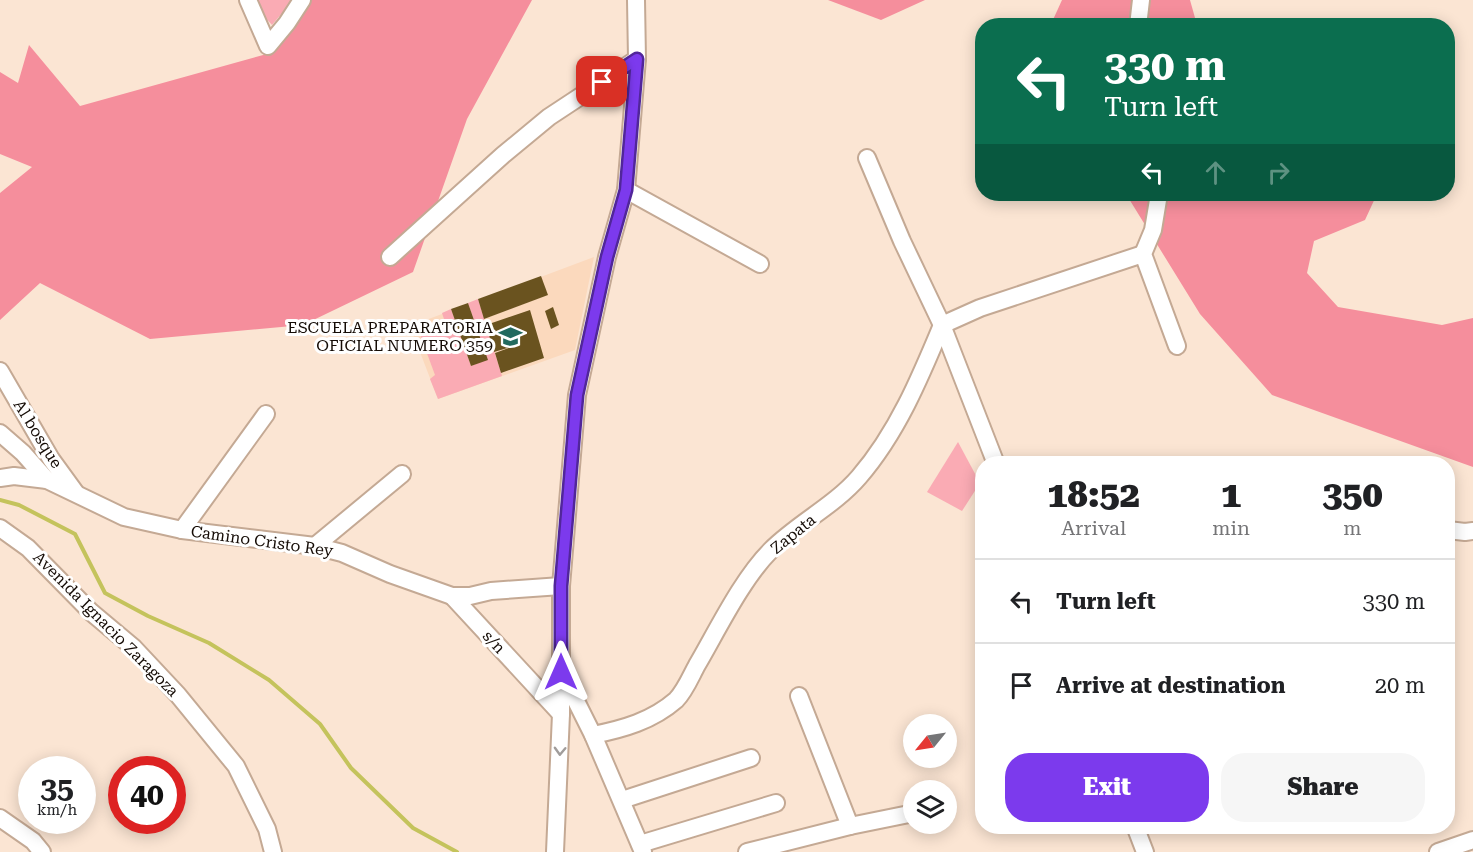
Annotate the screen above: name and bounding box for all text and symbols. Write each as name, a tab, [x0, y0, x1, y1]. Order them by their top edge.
text: 330 m	[1104, 41, 1226, 90]
icon: left	[1005, 42, 1083, 120]
pin	[576, 56, 627, 107]
icon: arrive	[585, 65, 618, 98]
text: Turn left	[1104, 91, 1218, 123]
icon: left	[1136, 156, 1169, 189]
icon: ahead	[1199, 156, 1232, 189]
icon: right	[1262, 156, 1295, 189]
place label: ESCUELA PREPARATORIA OFICIAL NUMERO 359	[287, 318, 494, 355]
school or university icon: ESCUELA PREPARATORIA OFICIAL NUMERO 359	[498, 323, 524, 349]
street label: Al bosque	[10, 396, 67, 472]
text: 18:52	[1047, 474, 1140, 516]
text: 1	[1221, 474, 1241, 516]
text: 350	[1322, 474, 1383, 516]
street label: Zapata	[767, 510, 819, 558]
text: Arrival	[1061, 516, 1126, 540]
text: min	[1212, 516, 1250, 540]
text: m	[1343, 516, 1362, 540]
street label: Camino Cristo Rey	[190, 522, 335, 560]
street label: Avenida Ignacio Zaragoza	[30, 548, 183, 701]
icon: left	[1005, 585, 1038, 618]
text: Turn left	[1056, 589, 1156, 614]
text: 330 m	[1362, 589, 1425, 614]
street label: s/n	[479, 627, 509, 657]
position arrow	[529, 640, 593, 704]
icon: arrive	[1005, 669, 1038, 702]
text: Arrive at destination	[1056, 673, 1285, 698]
text: 20 m	[1375, 673, 1425, 698]
north arrow	[903, 714, 957, 768]
map controls	[903, 714, 957, 834]
one-way arrow	[554, 747, 566, 756]
button: Exit	[1005, 753, 1209, 822]
button: Share	[1221, 753, 1425, 822]
speed limit sign: 40	[108, 756, 186, 834]
text: 35	[40, 770, 74, 805]
button: layers	[903, 780, 957, 834]
text: km/h	[37, 801, 77, 819]

